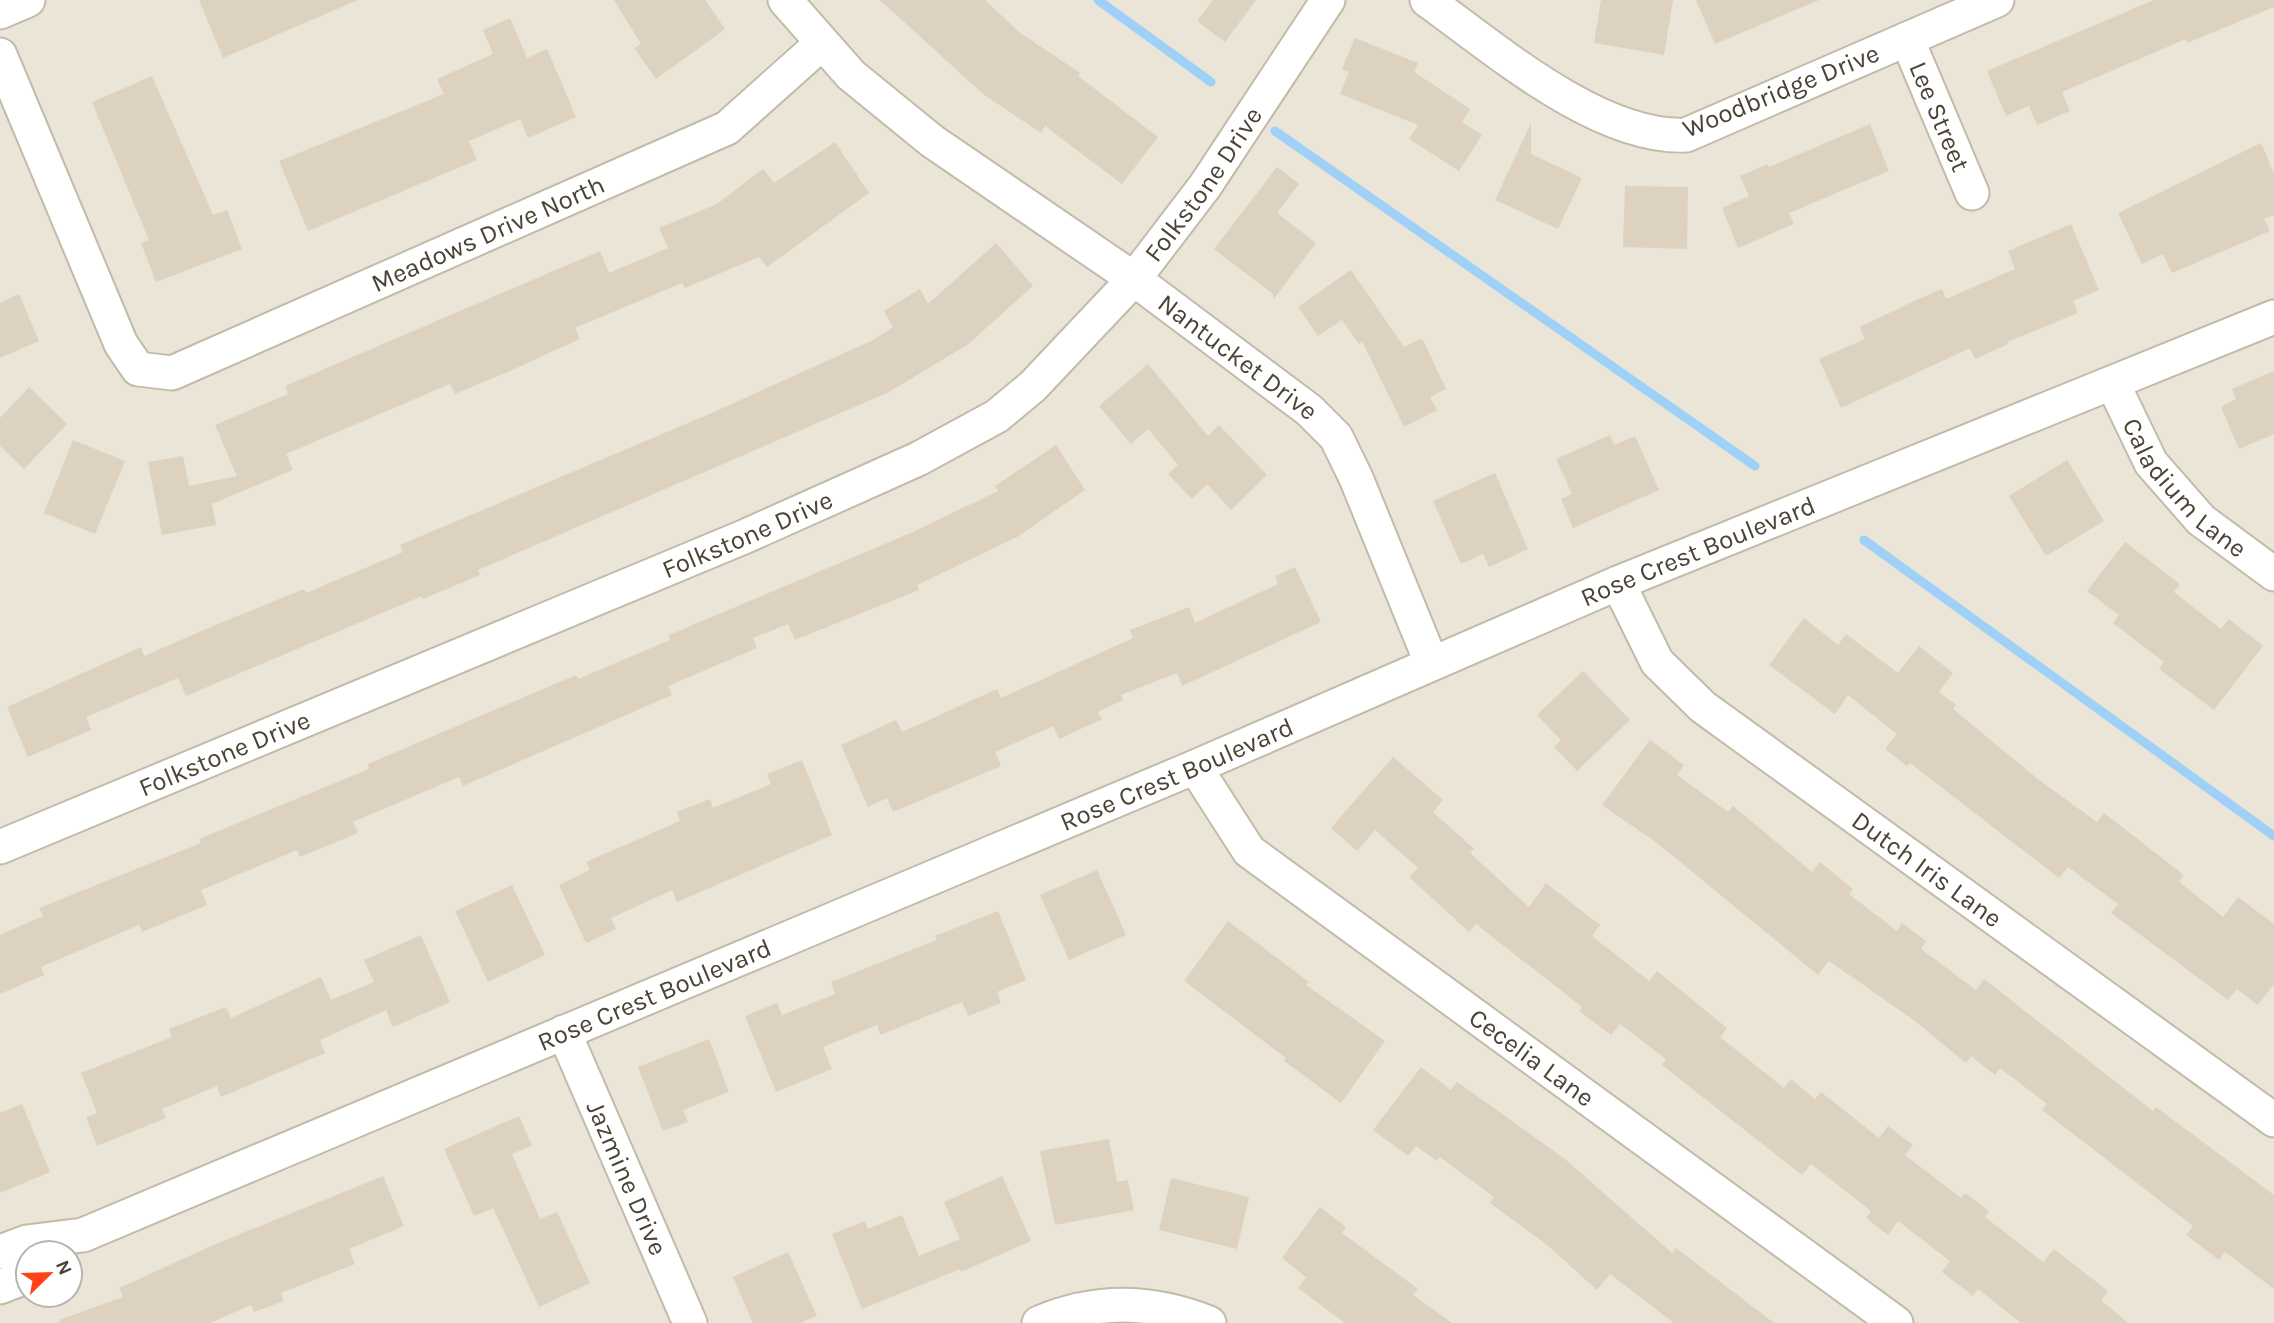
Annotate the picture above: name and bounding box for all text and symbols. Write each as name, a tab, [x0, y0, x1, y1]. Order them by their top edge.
street label: Woodbridge Drive	[1678, 37, 1884, 145]
street label: Lee Street	[1903, 57, 1977, 176]
street label: Folkstone Drive	[1137, 101, 1269, 268]
street label: Meadows Drive North	[366, 169, 609, 299]
street label: Nantucket Drive	[1152, 287, 1325, 426]
street label: Caladium Lane	[2116, 413, 2253, 564]
street label: Folkstone Drive	[657, 484, 837, 585]
street label: Rose Crest Boulevard	[1576, 489, 1820, 613]
street label: Folkstone Drive	[134, 704, 315, 803]
street label: Rose Crest Boulevard	[1055, 711, 1298, 838]
street label: Dutch Iris Lane	[1846, 804, 2008, 934]
street label: Rose Crest Boulevard	[533, 932, 776, 1058]
street label: Cecelia Lane	[1463, 1001, 1600, 1113]
street label: Jazmine Drive	[580, 1096, 674, 1260]
north arrow	[14, 1239, 84, 1309]
text: N	[51, 1257, 77, 1278]

